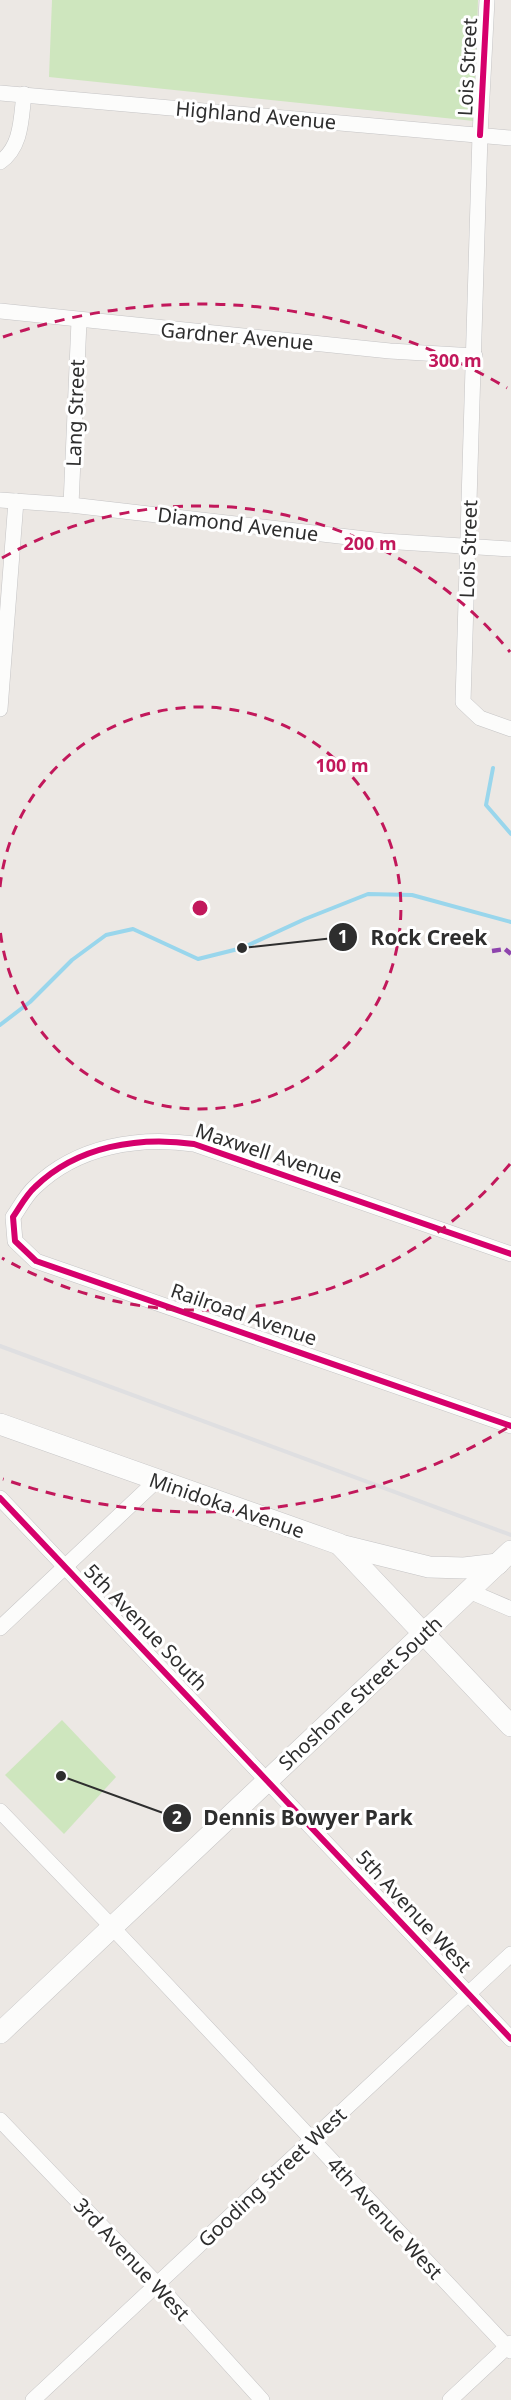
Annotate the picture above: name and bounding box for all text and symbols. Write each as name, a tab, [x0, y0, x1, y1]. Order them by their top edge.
street label: Lois Street	[451, 17, 483, 117]
street label: Highland Avenue	[175, 95, 337, 135]
street label: Gardner Avenue	[159, 316, 315, 356]
text: 300 m	[428, 348, 482, 372]
street label: Lang Street	[60, 359, 90, 467]
street label: Lois Street	[453, 499, 483, 599]
street label: Diamond Avenue	[156, 501, 320, 547]
text: 200 m	[343, 531, 397, 555]
text: 100 m	[315, 753, 369, 777]
centre of rings	[190, 898, 210, 918]
callout: Rock Creek	[328, 918, 499, 957]
text: Rock Creek	[371, 923, 488, 951]
text: 1	[338, 924, 348, 948]
street label: Maxwell Avenue	[192, 1117, 346, 1189]
street label: Railroad Avenue	[167, 1276, 321, 1352]
street label: Minidoka Avenue	[146, 1466, 308, 1544]
street label: 5th Avenue South	[78, 1558, 214, 1696]
street label: Shoshone Street South	[272, 1610, 448, 1776]
callout: Dennis Bowyer Park	[162, 1799, 425, 1838]
text: Dennis Bowyer Park	[203, 1803, 414, 1831]
text: 2	[172, 1805, 182, 1829]
street label: 5th Avenue West	[350, 1844, 478, 1978]
street label: Gooding Street West	[192, 2101, 352, 2253]
street label: 4th Avenue West	[321, 2151, 449, 2285]
street label: 3rd Avenue West	[68, 2192, 196, 2326]

